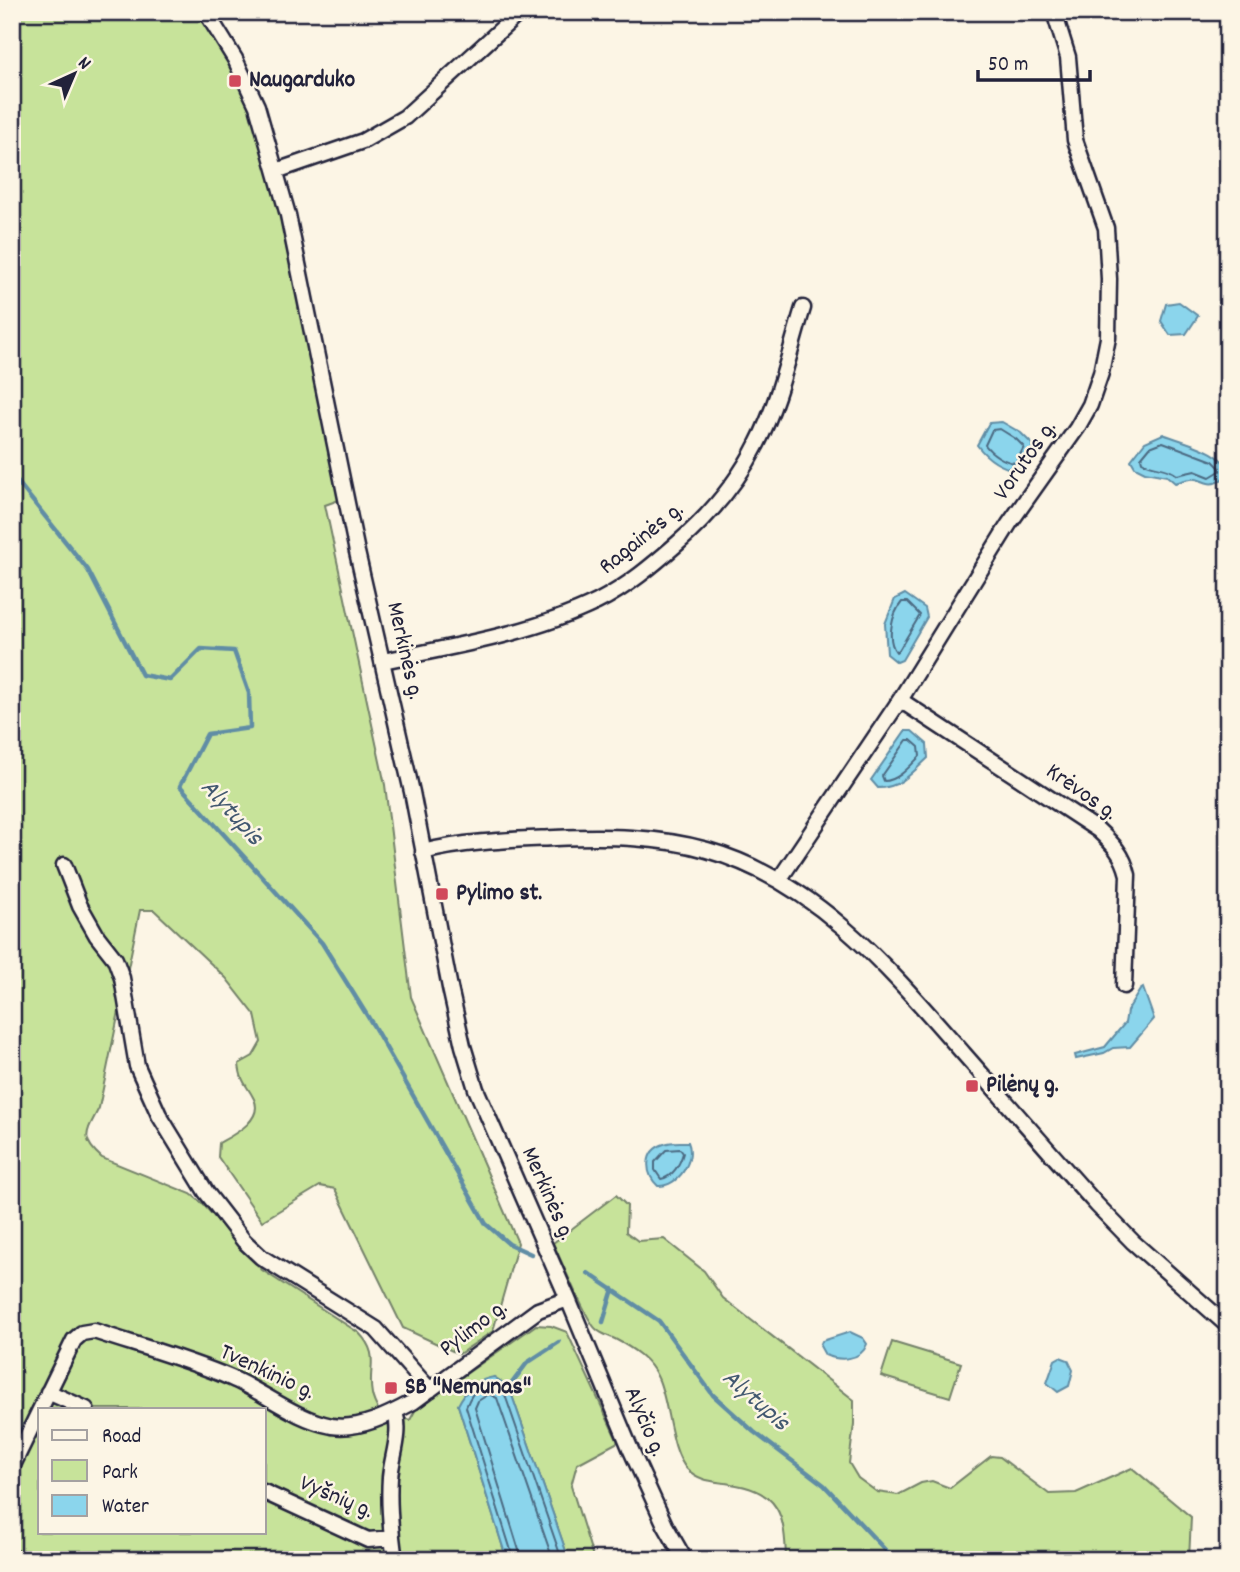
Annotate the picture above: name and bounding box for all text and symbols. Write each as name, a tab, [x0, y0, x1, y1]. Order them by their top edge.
north arrow	[38, 38, 108, 108]
scale bar	[978, 38, 1090, 82]
text: N	[71, 51, 96, 77]
text: 50 m	[988, 51, 1028, 81]
place label: Naugarduko	[249, 64, 356, 98]
marker: Naugarduko	[227, 73, 243, 89]
street label: Vorutos g.	[986, 414, 1066, 508]
street label: Ragainės g.	[592, 494, 692, 584]
street label: Merkinės g.	[376, 599, 432, 703]
street label: Krėvos g.	[1038, 756, 1124, 830]
water label: Alytupis	[191, 771, 272, 856]
place label: Pylimo st.	[456, 877, 542, 911]
marker: Pylimo st.	[434, 886, 450, 902]
place label: Pilėnų g.	[986, 1069, 1059, 1103]
marker: Pilėnų g.	[964, 1078, 980, 1094]
street label: Merkinės g.	[511, 1142, 583, 1246]
street label: Pylimo g.	[433, 1292, 515, 1366]
street label: Tvenkinio g.	[214, 1336, 320, 1410]
water label: Alytupis	[713, 1361, 798, 1442]
place label: SB "Nemunas"	[405, 1371, 531, 1405]
marker: SB "Nemunas"	[383, 1380, 399, 1396]
street label: Alyčio g.	[614, 1382, 674, 1462]
legend	[38, 1408, 266, 1534]
text: Road	[102, 1423, 141, 1453]
text: Park	[102, 1459, 138, 1489]
street label: Vyšnių g.	[294, 1467, 378, 1529]
text: Water	[102, 1493, 149, 1523]

